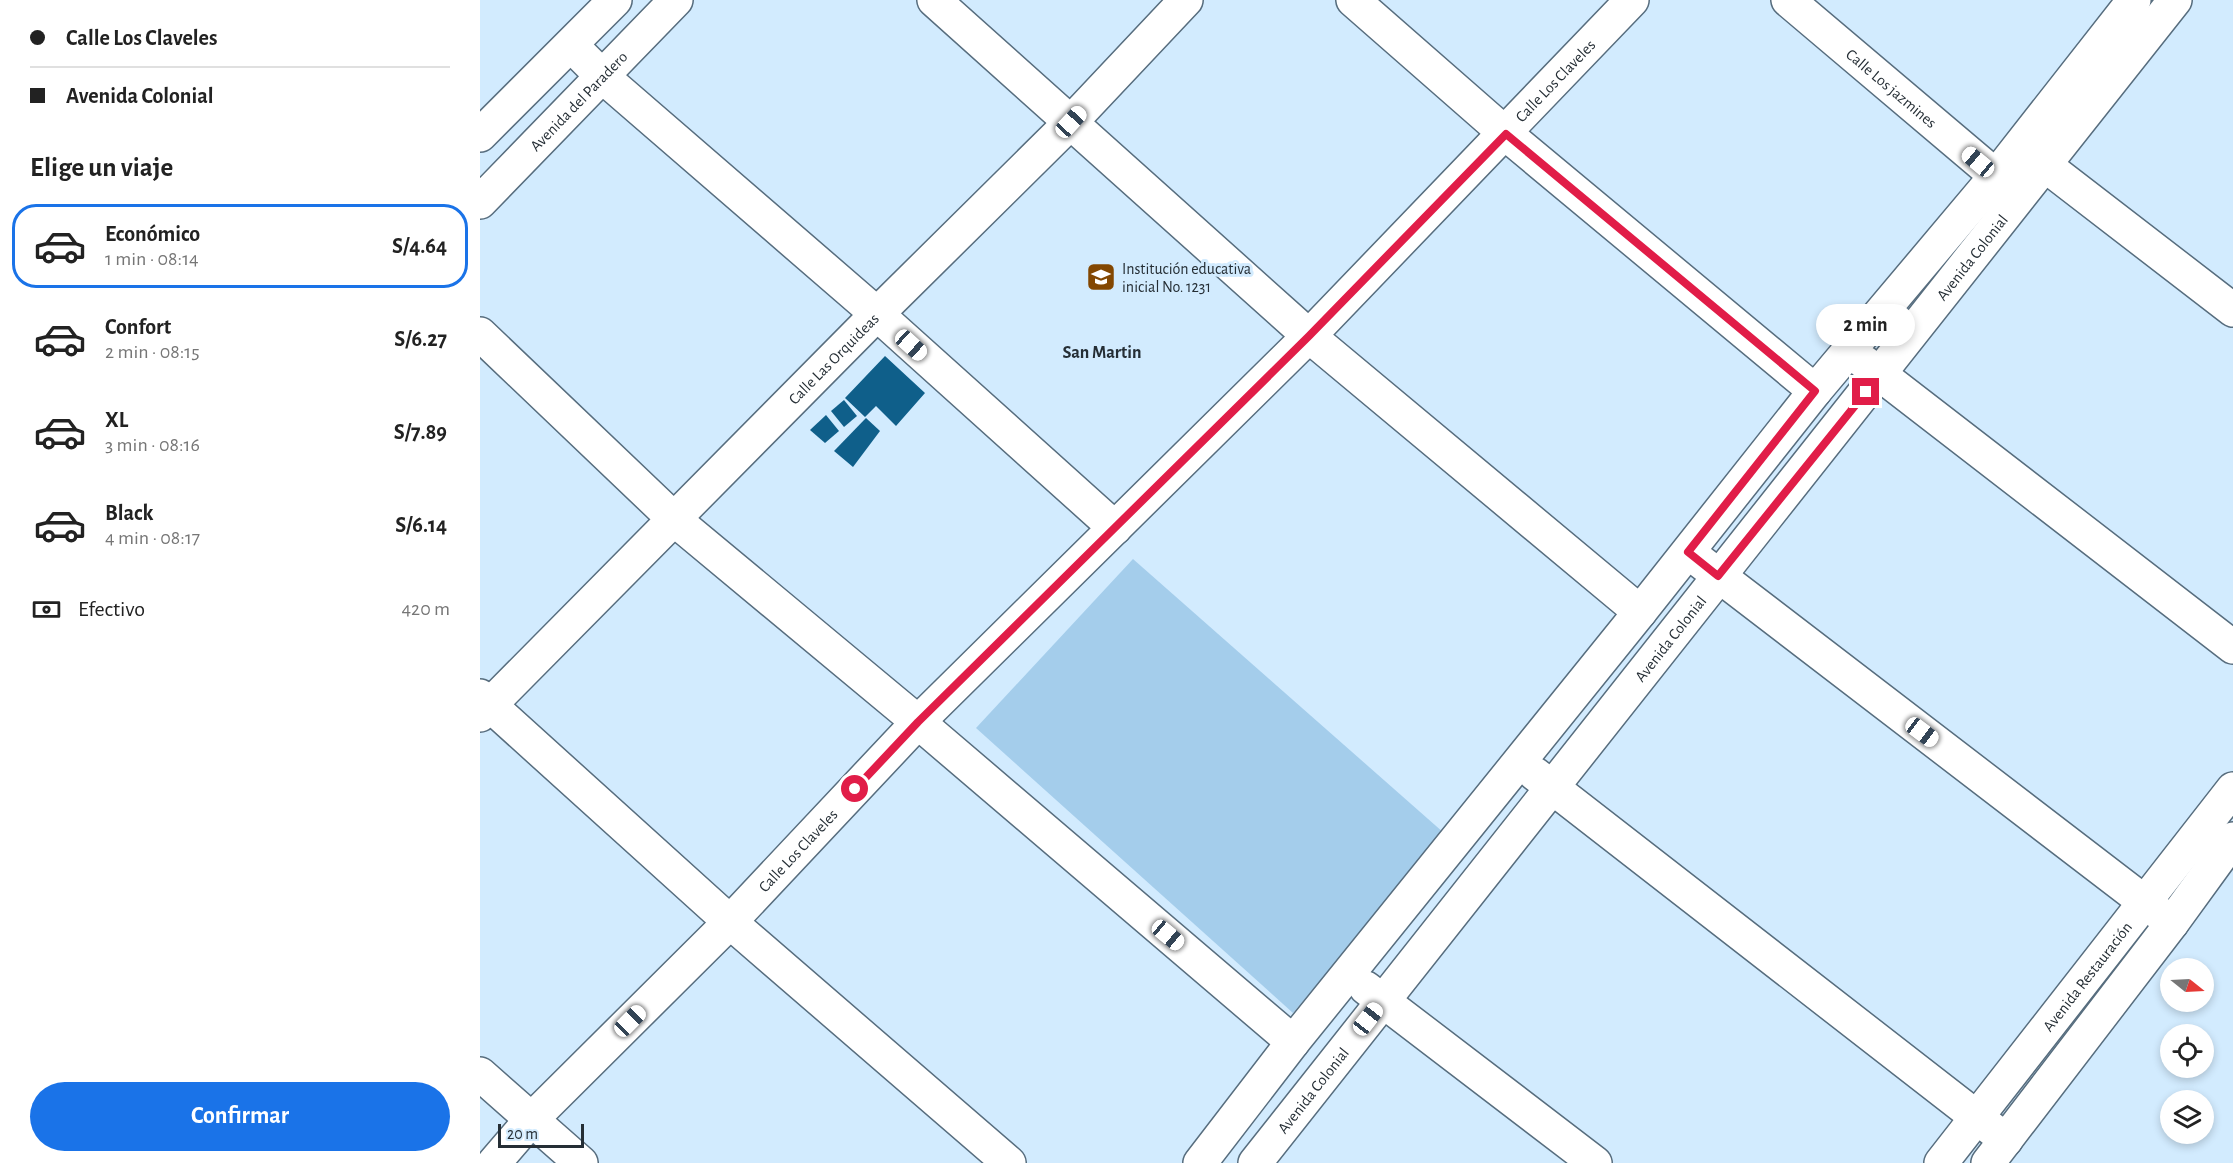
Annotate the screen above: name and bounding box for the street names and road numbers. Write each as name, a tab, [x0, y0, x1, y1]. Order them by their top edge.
street label: Calle Los Claveles	[1513, 37, 1598, 125]
street label: Calle Los jazmines	[1843, 46, 1940, 131]
street label: Avenida del Paradero	[527, 48, 631, 154]
street label: Avenida Colonial	[1934, 212, 2011, 304]
street label: Calle Las Orquideas	[786, 310, 882, 408]
street label: Avenida Colonial	[1632, 593, 1709, 685]
street label: Calle Los Claveles	[756, 806, 841, 895]
street label: Avenida Restauración	[2040, 919, 2135, 1035]
street label: Avenida Colonial	[1275, 1045, 1352, 1137]

